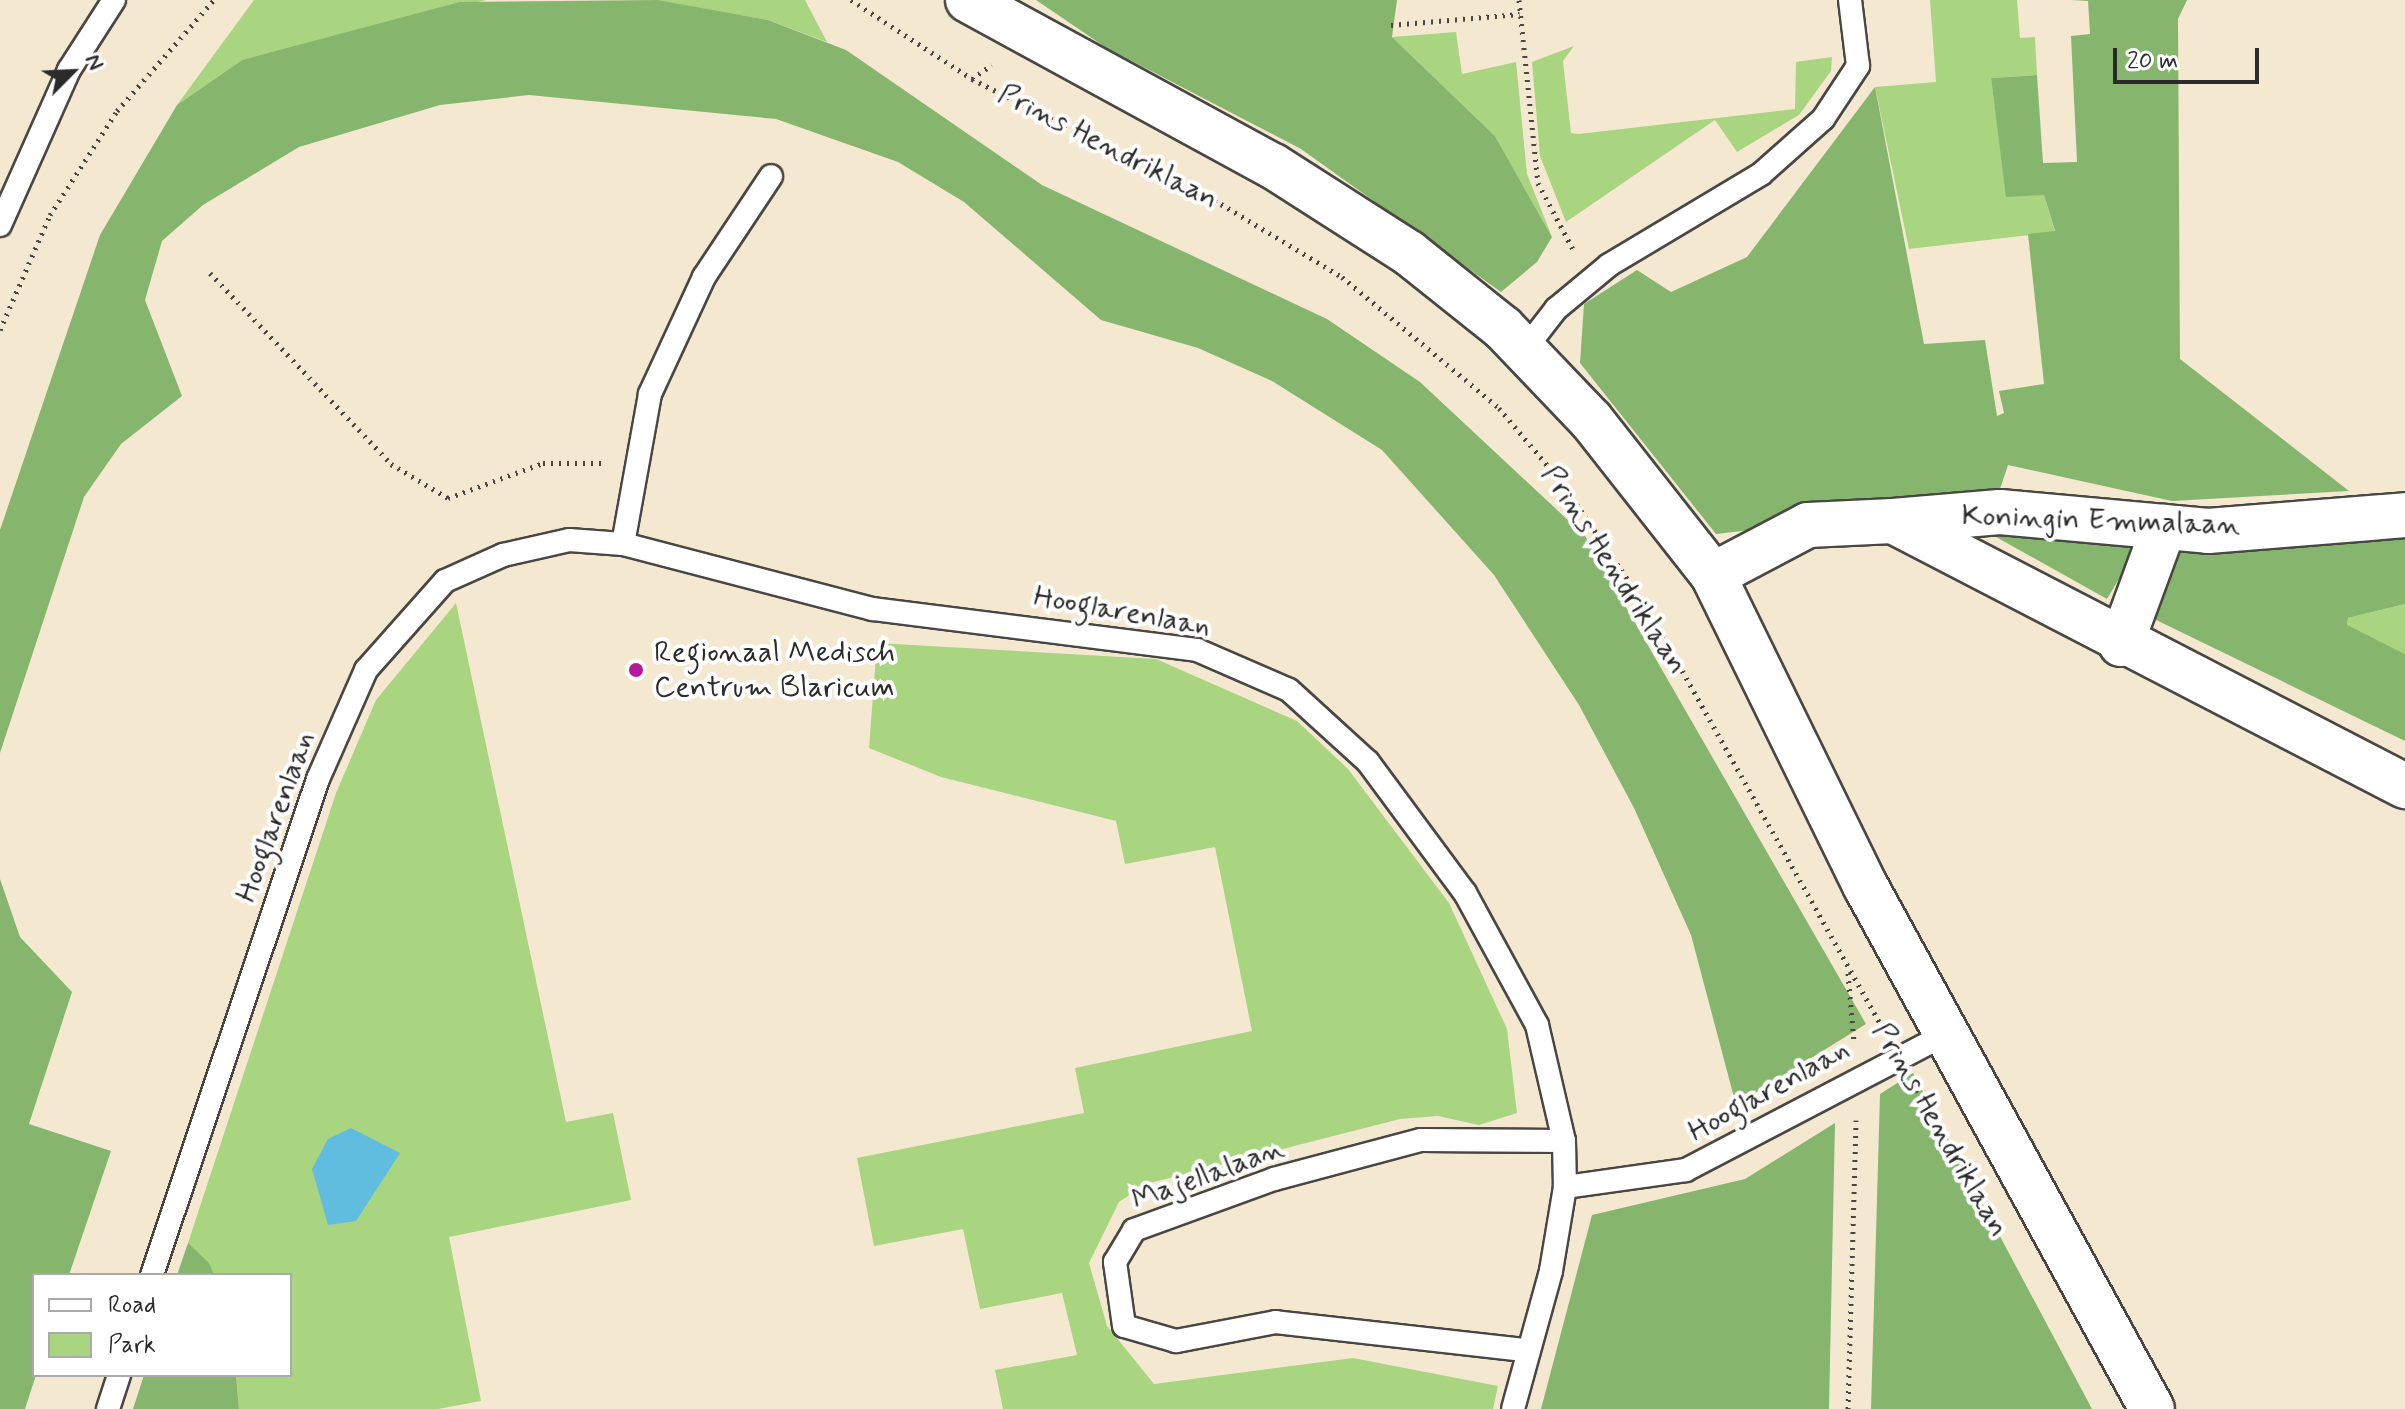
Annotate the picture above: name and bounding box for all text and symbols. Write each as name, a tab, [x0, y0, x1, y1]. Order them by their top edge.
north arrow	[32, 32, 112, 112]
scale bar	[2117, 32, 2263, 82]
text: 20 m	[2127, 46, 2178, 77]
text: N	[78, 50, 110, 75]
street label: Prins Hendriklaan	[994, 77, 1222, 217]
street label: Prins Hendriklaan	[1534, 460, 1694, 680]
street label: Koningin Emmalaan	[1968, 498, 2234, 544]
street label: Hooglarenlaan	[1031, 579, 1213, 645]
place label: Regionaal Medisch Centrum Blaricum	[654, 635, 901, 706]
marker: Regionaal Medisch Centrum Blaricum	[625, 659, 647, 681]
street label: Hooglarenlaan	[228, 727, 324, 907]
street label: Prins Hendriklaan	[1865, 1018, 2015, 1242]
street label: Hooglarenlaan	[1682, 1032, 1856, 1150]
street label: Majellalaan	[1127, 1131, 1289, 1219]
legend	[32, 1273, 292, 1377]
text: Road	[108, 1290, 156, 1321]
text: Park	[108, 1330, 156, 1361]

